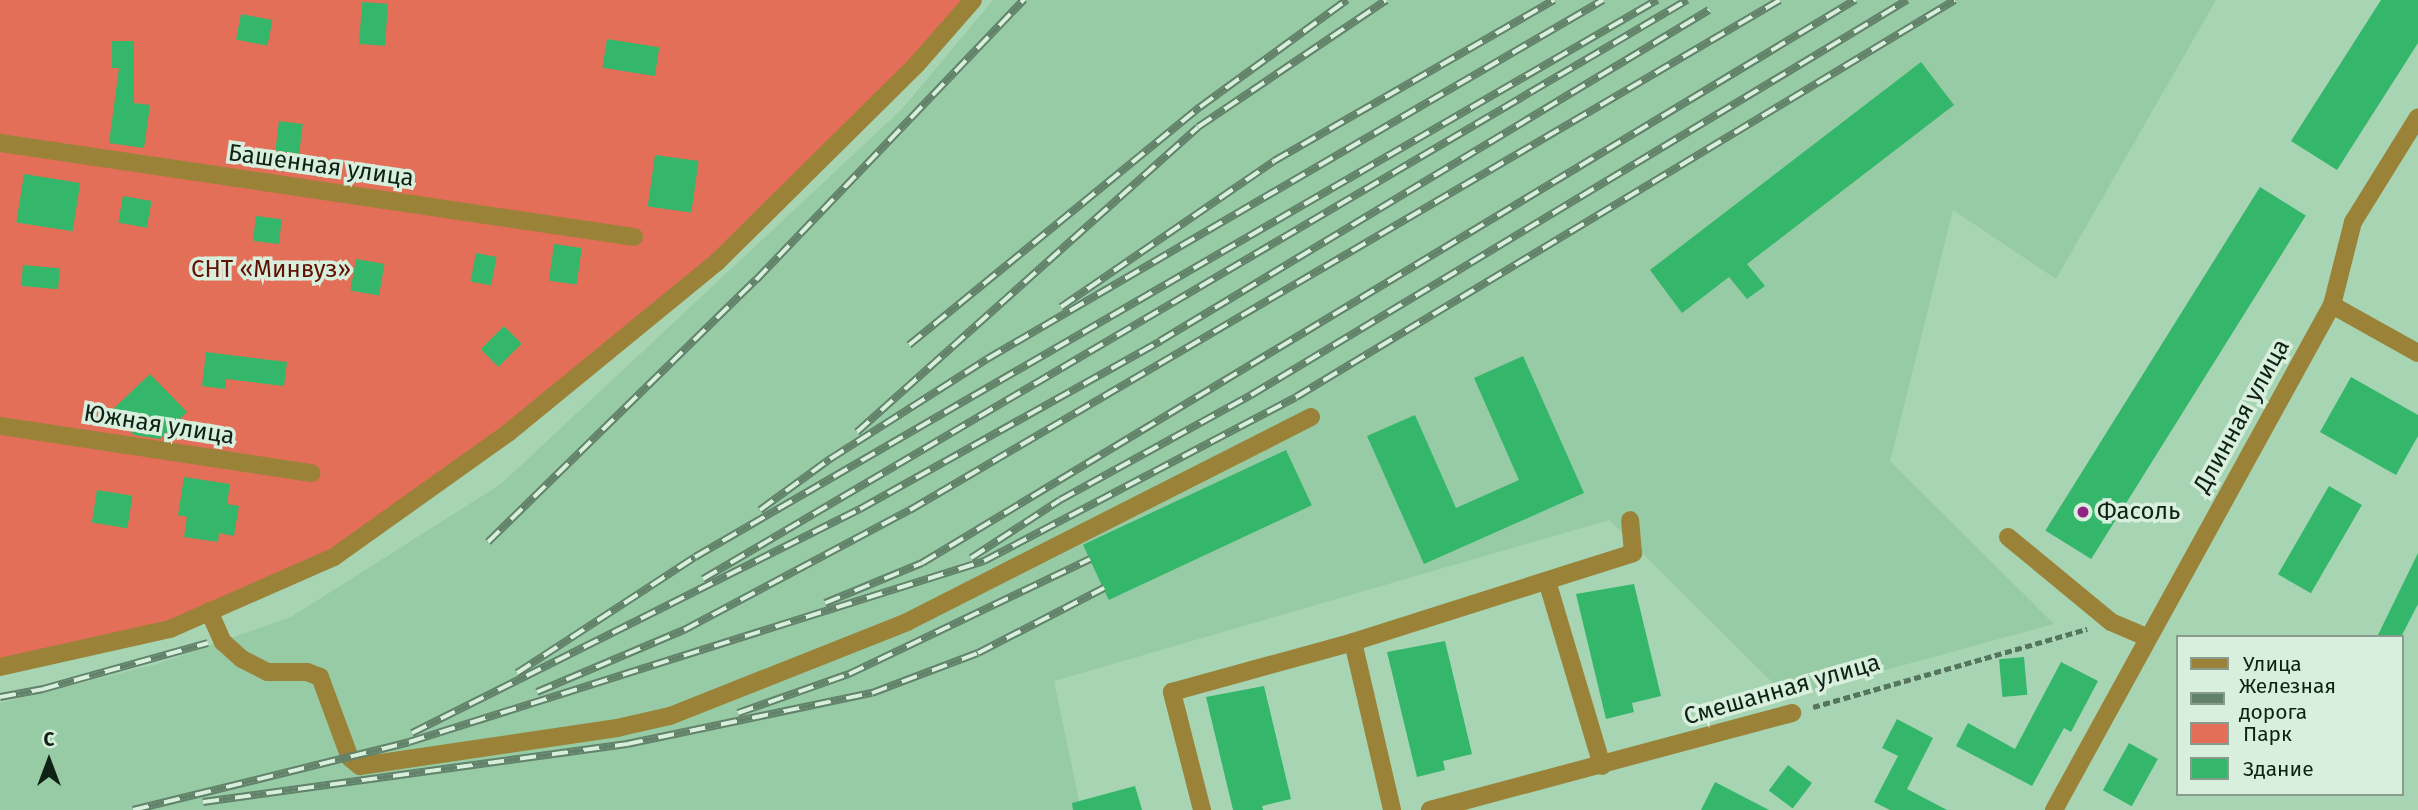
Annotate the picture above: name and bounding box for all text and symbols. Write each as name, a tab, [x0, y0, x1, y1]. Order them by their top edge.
street label: Башенная улица	[226, 139, 416, 193]
park label: СНТ «Минвуз»	[191, 256, 351, 284]
street label: Длинная улица	[2188, 334, 2296, 498]
street label: Южная улица	[82, 399, 236, 451]
place label: Фасоль	[2097, 498, 2180, 526]
marker: Фасоль	[2075, 504, 2091, 520]
legend	[2176, 635, 2404, 796]
street label: Смешанная улица	[1681, 648, 1883, 732]
text: Улица	[2243, 651, 2302, 677]
text: Железная дорога	[2239, 673, 2336, 725]
text: Парк	[2243, 721, 2292, 747]
north arrow	[14, 726, 84, 796]
text: С	[44, 728, 54, 751]
text: Здание	[2243, 756, 2314, 782]

